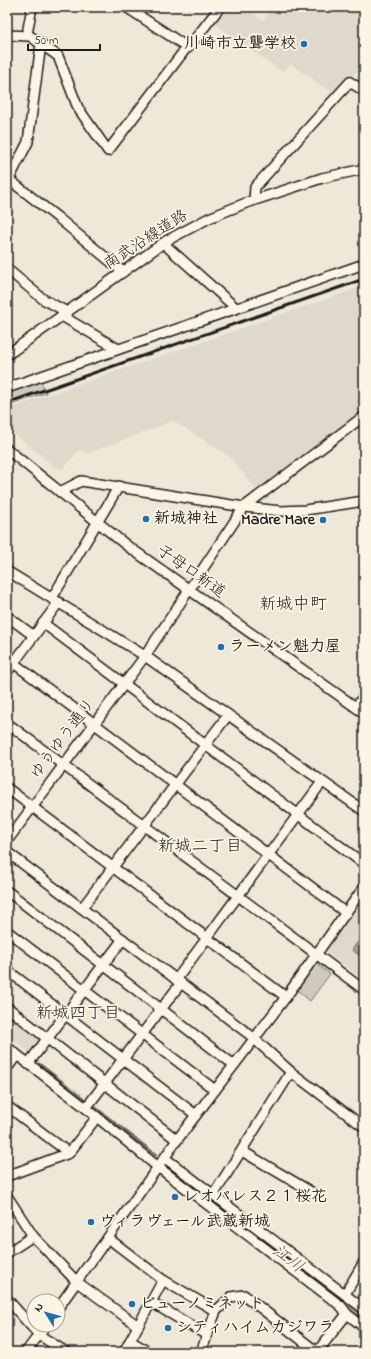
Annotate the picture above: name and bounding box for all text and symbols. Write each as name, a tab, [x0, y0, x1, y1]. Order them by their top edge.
scale bar	[28, 26, 100, 52]
text: 50 m	[34, 32, 58, 50]
place label: 川崎市立聾学校	[184, 32, 296, 56]
marker: 川崎市立聾学校	[299, 39, 309, 49]
street label: 南武沿線道路	[99, 204, 193, 276]
place label: 新城神社	[154, 507, 218, 531]
place label: Madre Mare	[241, 508, 316, 532]
marker: 新城神社	[141, 514, 151, 524]
marker: Madre Mare	[318, 515, 328, 525]
street label: 子母口新道	[151, 539, 231, 605]
district label: 新城中町	[259, 592, 327, 617]
place label: ラーメン魁力屋	[229, 635, 341, 659]
marker: ラーメン魁力屋	[216, 642, 226, 652]
street label: ゆうゆう通り	[25, 693, 101, 785]
district label: 新城二丁目	[158, 834, 243, 859]
district label: 新城四丁目	[36, 1001, 121, 1026]
place label: レオパレス２１桜花	[183, 1185, 327, 1209]
marker: レオパレス２１桜花	[170, 1192, 180, 1202]
place label: ヴィラヴェール武蔵新城	[99, 1210, 270, 1234]
marker: ヴィラヴェール武蔵新城	[86, 1217, 96, 1227]
water label: 江川	[267, 1239, 309, 1279]
place label: ビューノミネット	[140, 1292, 265, 1316]
north arrow	[26, 1293, 66, 1333]
marker: ビューノミネット	[127, 1299, 137, 1309]
text: N	[30, 1300, 47, 1315]
place label: シティハイムカジワラ	[176, 1316, 334, 1340]
marker: シティハイムカジワラ	[163, 1323, 173, 1333]

